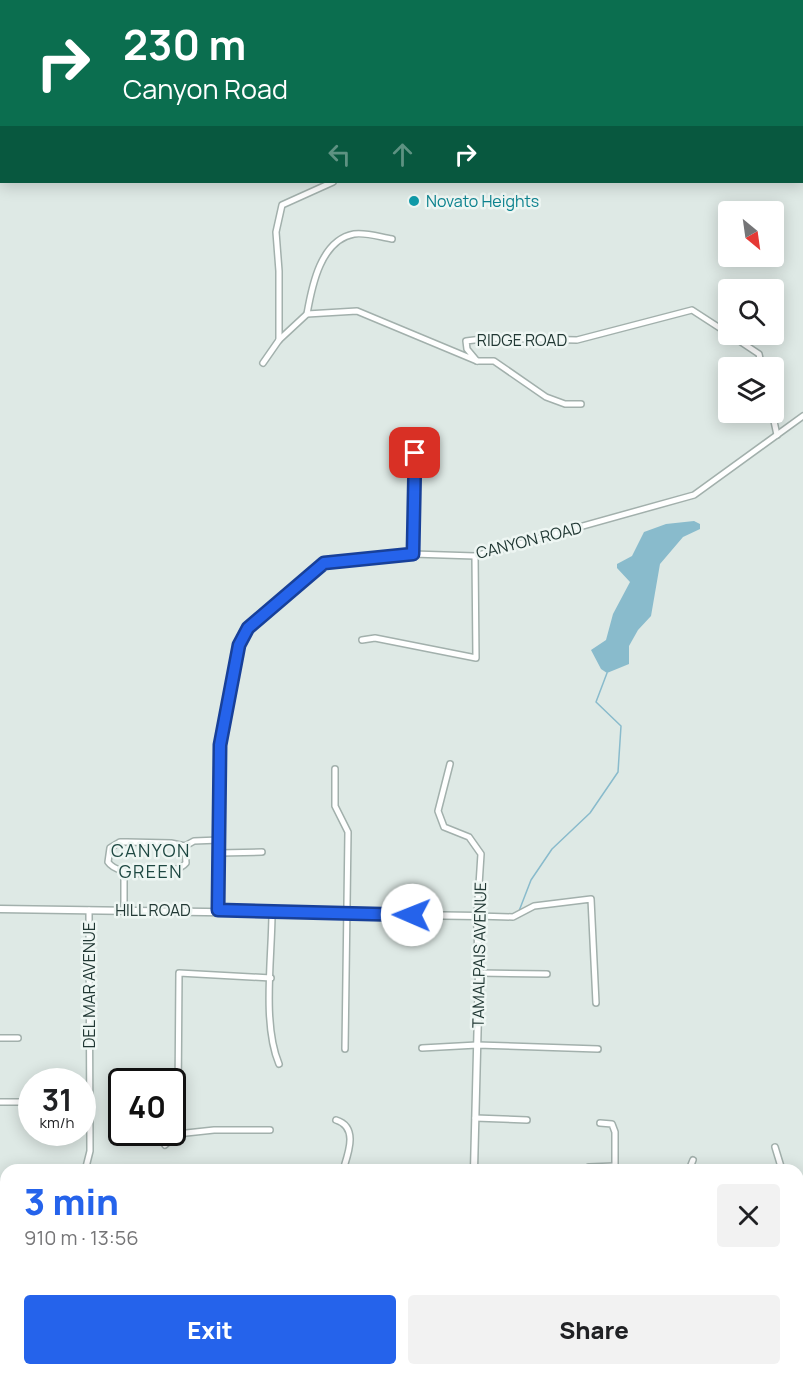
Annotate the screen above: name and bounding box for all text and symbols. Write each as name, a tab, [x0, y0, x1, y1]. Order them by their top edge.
text: 230 m	[123, 15, 246, 73]
icon: right	[24, 24, 102, 102]
text: Canyon Road	[123, 70, 288, 107]
icon: left	[323, 138, 356, 171]
icon: ahead	[386, 138, 419, 171]
icon: right	[449, 138, 482, 171]
place label: Novato Heights	[426, 190, 539, 212]
marker: Novato Heights	[407, 194, 421, 208]
north arrow	[718, 201, 784, 267]
map controls	[718, 201, 784, 423]
button: search	[718, 279, 784, 345]
street label: RIDGE ROAD	[477, 329, 567, 351]
button: layers	[718, 357, 784, 423]
pin	[389, 427, 440, 478]
icon: arrive	[398, 436, 431, 469]
street label: CANYON ROAD	[474, 516, 585, 564]
district label: CANYON GREEN	[111, 838, 191, 883]
street label: TAMALPAIS AVENUE	[467, 882, 491, 1028]
position arrow	[380, 883, 444, 947]
street label: HILL ROAD	[115, 899, 191, 921]
street label: DEL MAR AVENUE	[78, 922, 100, 1048]
speed limit sign: 40	[108, 1068, 186, 1146]
text: 31	[42, 1079, 72, 1120]
text: km/h	[40, 1112, 74, 1133]
text: 3 min	[24, 1177, 119, 1226]
button: close	[717, 1184, 780, 1247]
text: 910 m · 13:56	[24, 1224, 139, 1251]
button: Exit	[24, 1295, 396, 1364]
button: Share	[408, 1295, 780, 1364]

